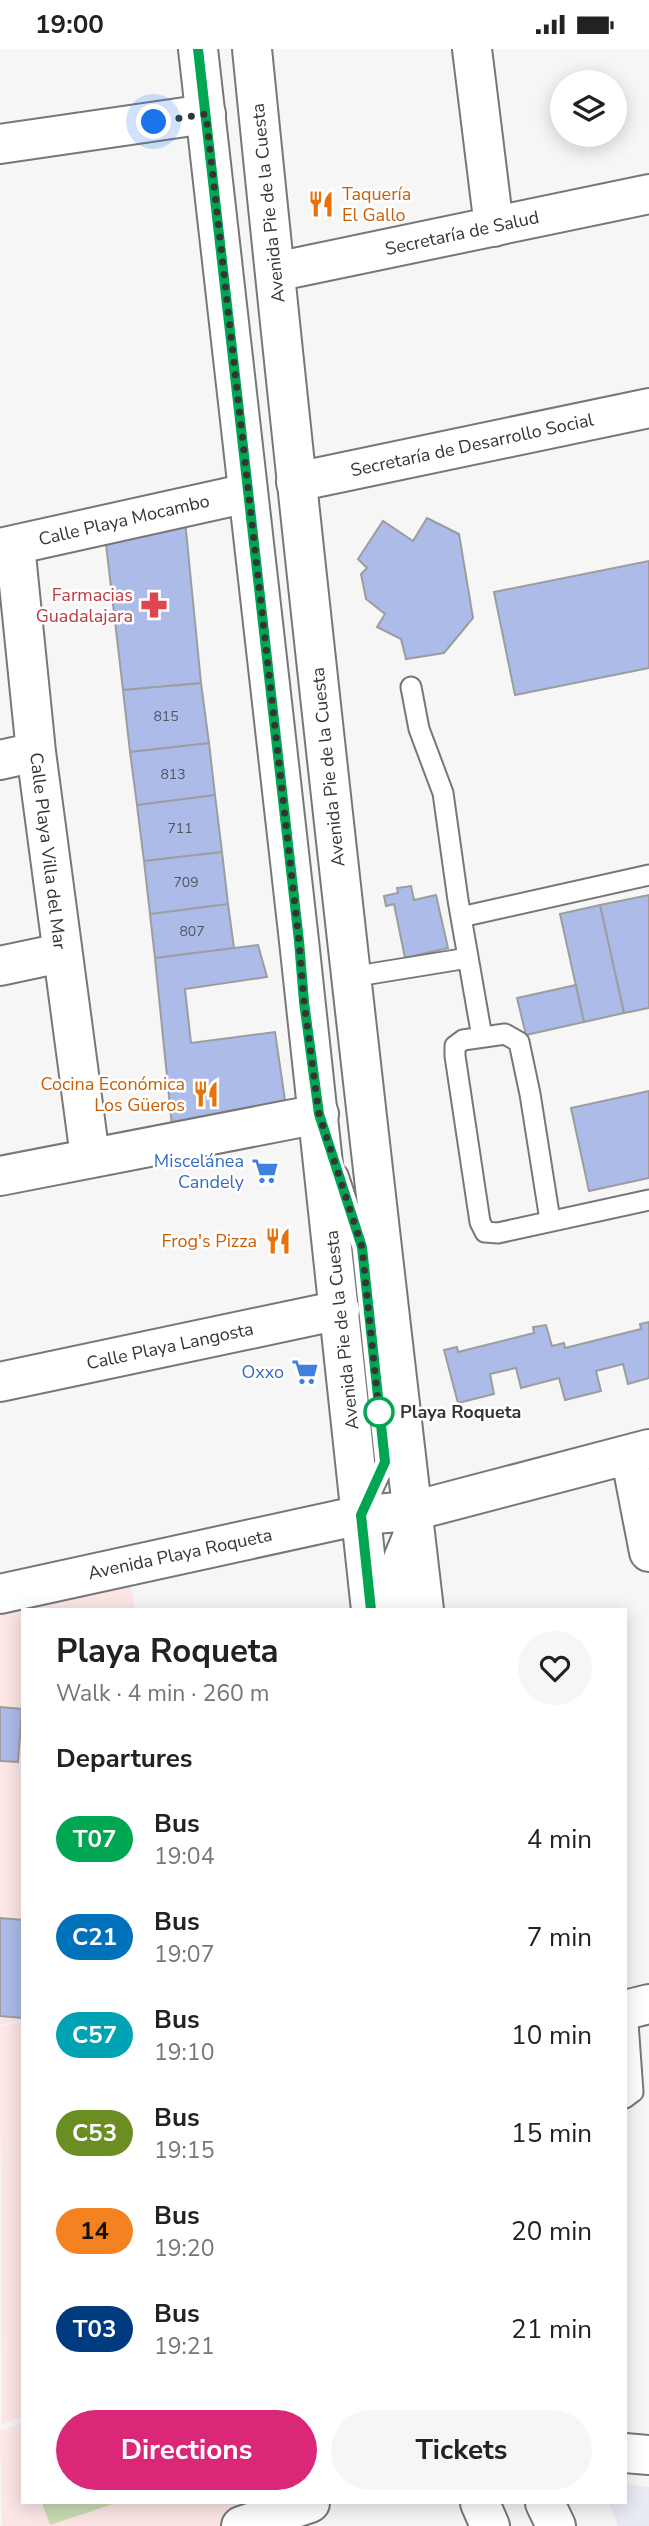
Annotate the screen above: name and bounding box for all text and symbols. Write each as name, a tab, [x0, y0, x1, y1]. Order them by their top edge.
text: 19:00	[35, 7, 104, 42]
map controls	[550, 70, 627, 147]
button: layers	[550, 70, 627, 147]
street label: Avenida Pie de la Cuesta	[246, 102, 290, 304]
your location	[136, 104, 171, 139]
place label: Taquería El Gallo	[342, 182, 411, 227]
restaurant icon: Taquería El Gallo	[306, 189, 336, 219]
street label: Secretaría de Salud	[383, 205, 541, 261]
street label: Secretaría de Desarrollo Social	[348, 407, 596, 482]
street label: Calle Playa Mocambo	[36, 489, 212, 551]
place label: Farmacias Guadalajara	[36, 583, 133, 628]
pharmacy icon: Farmacias Guadalajara	[139, 590, 169, 620]
street label: Avenida Pie de la Cuesta	[306, 666, 350, 868]
house number: 815	[153, 707, 179, 726]
street label: Calle Playa Villa del Mar	[24, 751, 72, 951]
house number: 813	[160, 765, 186, 784]
house number: 711	[167, 819, 193, 838]
house number: 709	[173, 873, 199, 892]
house number: 807	[179, 922, 205, 941]
place label: Cocina Económica Los Güeros	[40, 1072, 185, 1117]
restaurant icon: Cocina Económica Los Güeros	[191, 1079, 221, 1109]
place label: Miscelánea Candely	[154, 1149, 245, 1194]
supermarket icon: Miscelánea Candely	[250, 1156, 280, 1186]
restaurant icon: Frog's Pizza	[263, 1226, 293, 1256]
place label: Frog's Pizza	[161, 1229, 257, 1253]
street label: Avenida Pie de la Cuesta	[320, 1229, 364, 1431]
street label: Calle Playa Langosta	[84, 1317, 256, 1375]
supermarket icon: Oxxo	[290, 1357, 320, 1387]
place label: Oxxo	[241, 1360, 284, 1384]
marker: Playa Roqueta	[364, 1397, 394, 1427]
place label: Playa Roqueta	[400, 1400, 521, 1424]
street label: Avenida Playa Roqueta	[86, 1523, 274, 1585]
text: Playa Roqueta	[56, 1629, 279, 1674]
button: heart	[518, 1631, 592, 1705]
text: Walk · 4 min · 260 m	[56, 1678, 269, 1709]
text: Departures	[56, 1741, 192, 1776]
text: Bus	[154, 1806, 200, 1841]
text: 4 min	[527, 1822, 592, 1857]
text: T07	[73, 1823, 116, 1855]
text: 19:04	[154, 1841, 214, 1872]
text: Bus	[154, 1904, 200, 1939]
text: 7 min	[527, 1920, 592, 1955]
text: C21	[72, 1921, 117, 1953]
text: 19:07	[154, 1939, 214, 1970]
text: Bus	[154, 2002, 200, 2037]
text: 10 min	[511, 2018, 592, 2053]
text: C57	[72, 2019, 117, 2051]
text: 19:10	[154, 2037, 214, 2068]
text: Bus	[154, 2100, 200, 2135]
text: 15 min	[511, 2116, 592, 2151]
text: C53	[72, 2117, 117, 2149]
text: 19:15	[154, 2135, 214, 2166]
text: Bus	[154, 2198, 200, 2233]
text: 20 min	[511, 2214, 592, 2249]
text: 14	[80, 2215, 109, 2247]
text: 19:20	[154, 2233, 214, 2264]
text: Bus	[154, 2296, 200, 2331]
text: 21 min	[511, 2312, 592, 2347]
text: T03	[73, 2313, 116, 2345]
text: 19:21	[154, 2331, 214, 2362]
button: Directions	[56, 2410, 317, 2490]
button: Tickets	[331, 2410, 592, 2490]

